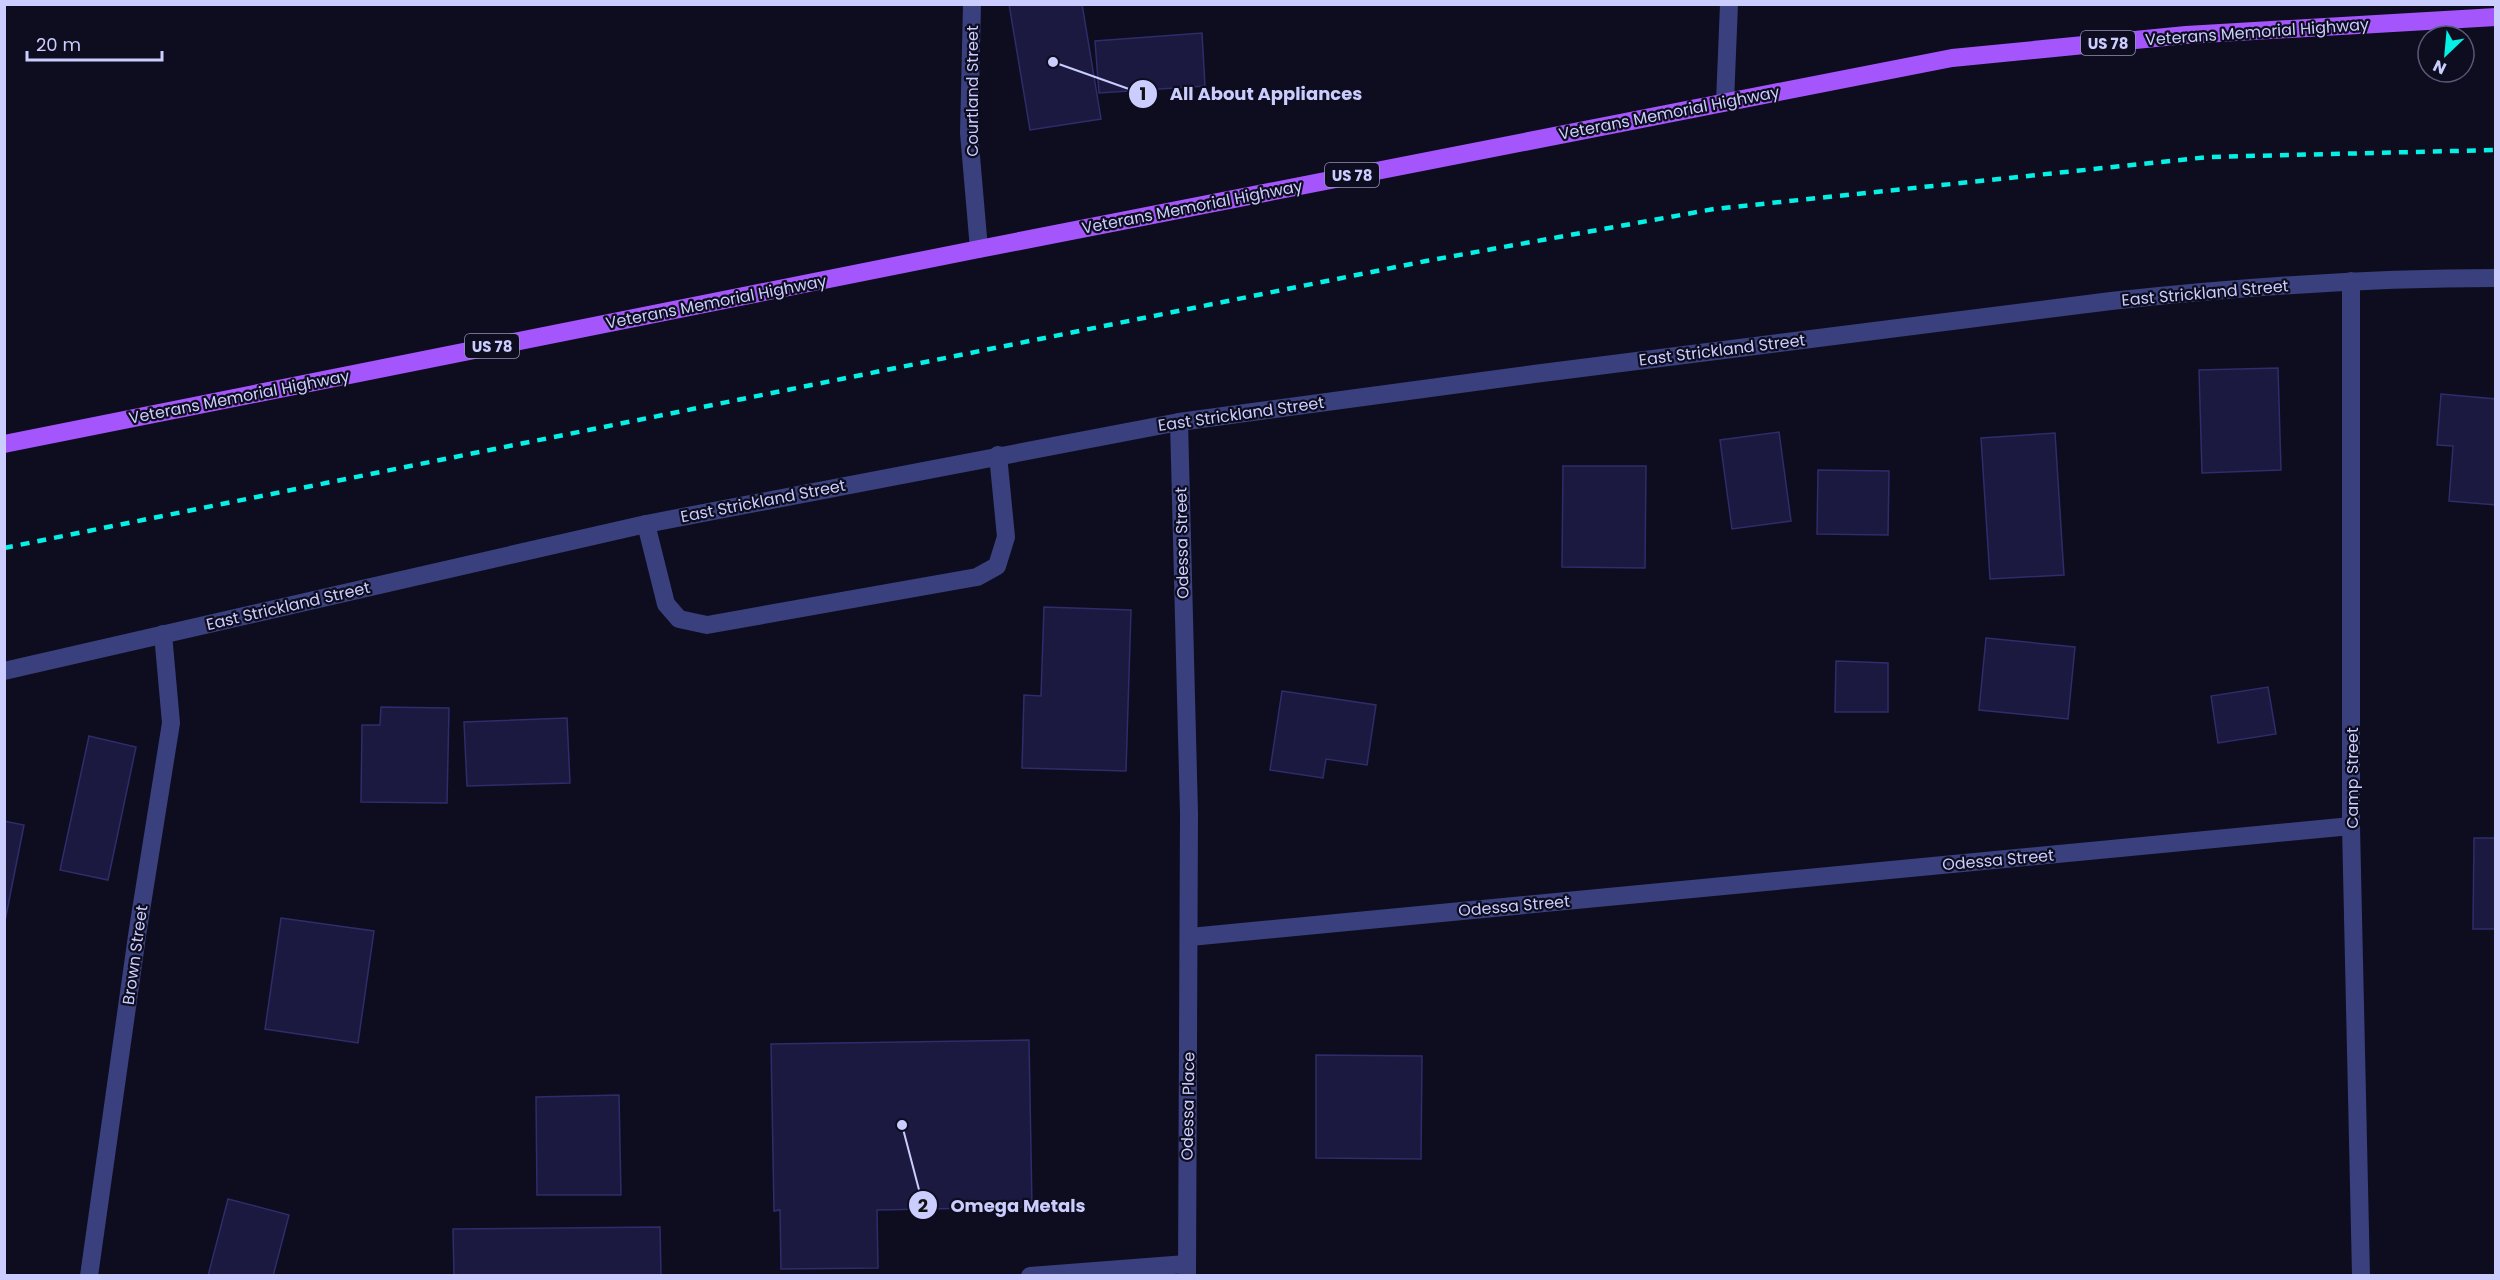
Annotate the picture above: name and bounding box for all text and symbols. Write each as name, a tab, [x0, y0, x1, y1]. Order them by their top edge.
street label: Veterans Memorial Highway	[2144, 13, 2370, 51]
scale bar	[27, 24, 162, 62]
north arrow	[2416, 24, 2476, 84]
street label: Courtland Street	[961, 25, 984, 157]
road number: US 78	[2081, 31, 2135, 55]
text: 20 m	[36, 32, 81, 57]
text: N	[2429, 54, 2450, 80]
callout: All About Appliances	[1128, 76, 1374, 112]
street label: Veterans Memorial Highway	[1557, 80, 1781, 146]
text: 1	[1140, 81, 1146, 106]
text: All About Appliances	[1170, 81, 1362, 106]
road number: US 78	[1325, 163, 1379, 187]
street label: Veterans Memorial Highway	[1080, 174, 1304, 240]
street label: Veterans Memorial Highway	[604, 269, 828, 335]
street label: East Strickland Street	[2121, 274, 2290, 312]
street label: East Strickland Street	[1637, 328, 1807, 372]
road number: US 78	[465, 334, 519, 358]
street label: Veterans Memorial Highway	[127, 364, 351, 430]
street label: East Strickland Street	[1156, 391, 1326, 437]
street label: East Strickland Street	[679, 474, 848, 528]
street label: Odessa Street	[1170, 487, 1194, 599]
street label: East Strickland Street	[204, 576, 372, 636]
street label: Camp Street	[2341, 727, 2364, 829]
street label: Odessa Street	[1941, 844, 2055, 876]
street label: Odessa Street	[1457, 890, 1571, 922]
street label: Brown Street	[117, 903, 153, 1006]
street label: Odessa Place	[1176, 1051, 1200, 1161]
callout: Omega Metals	[908, 1187, 1097, 1223]
text: 2	[918, 1193, 928, 1218]
text: Omega Metals	[950, 1193, 1086, 1218]

